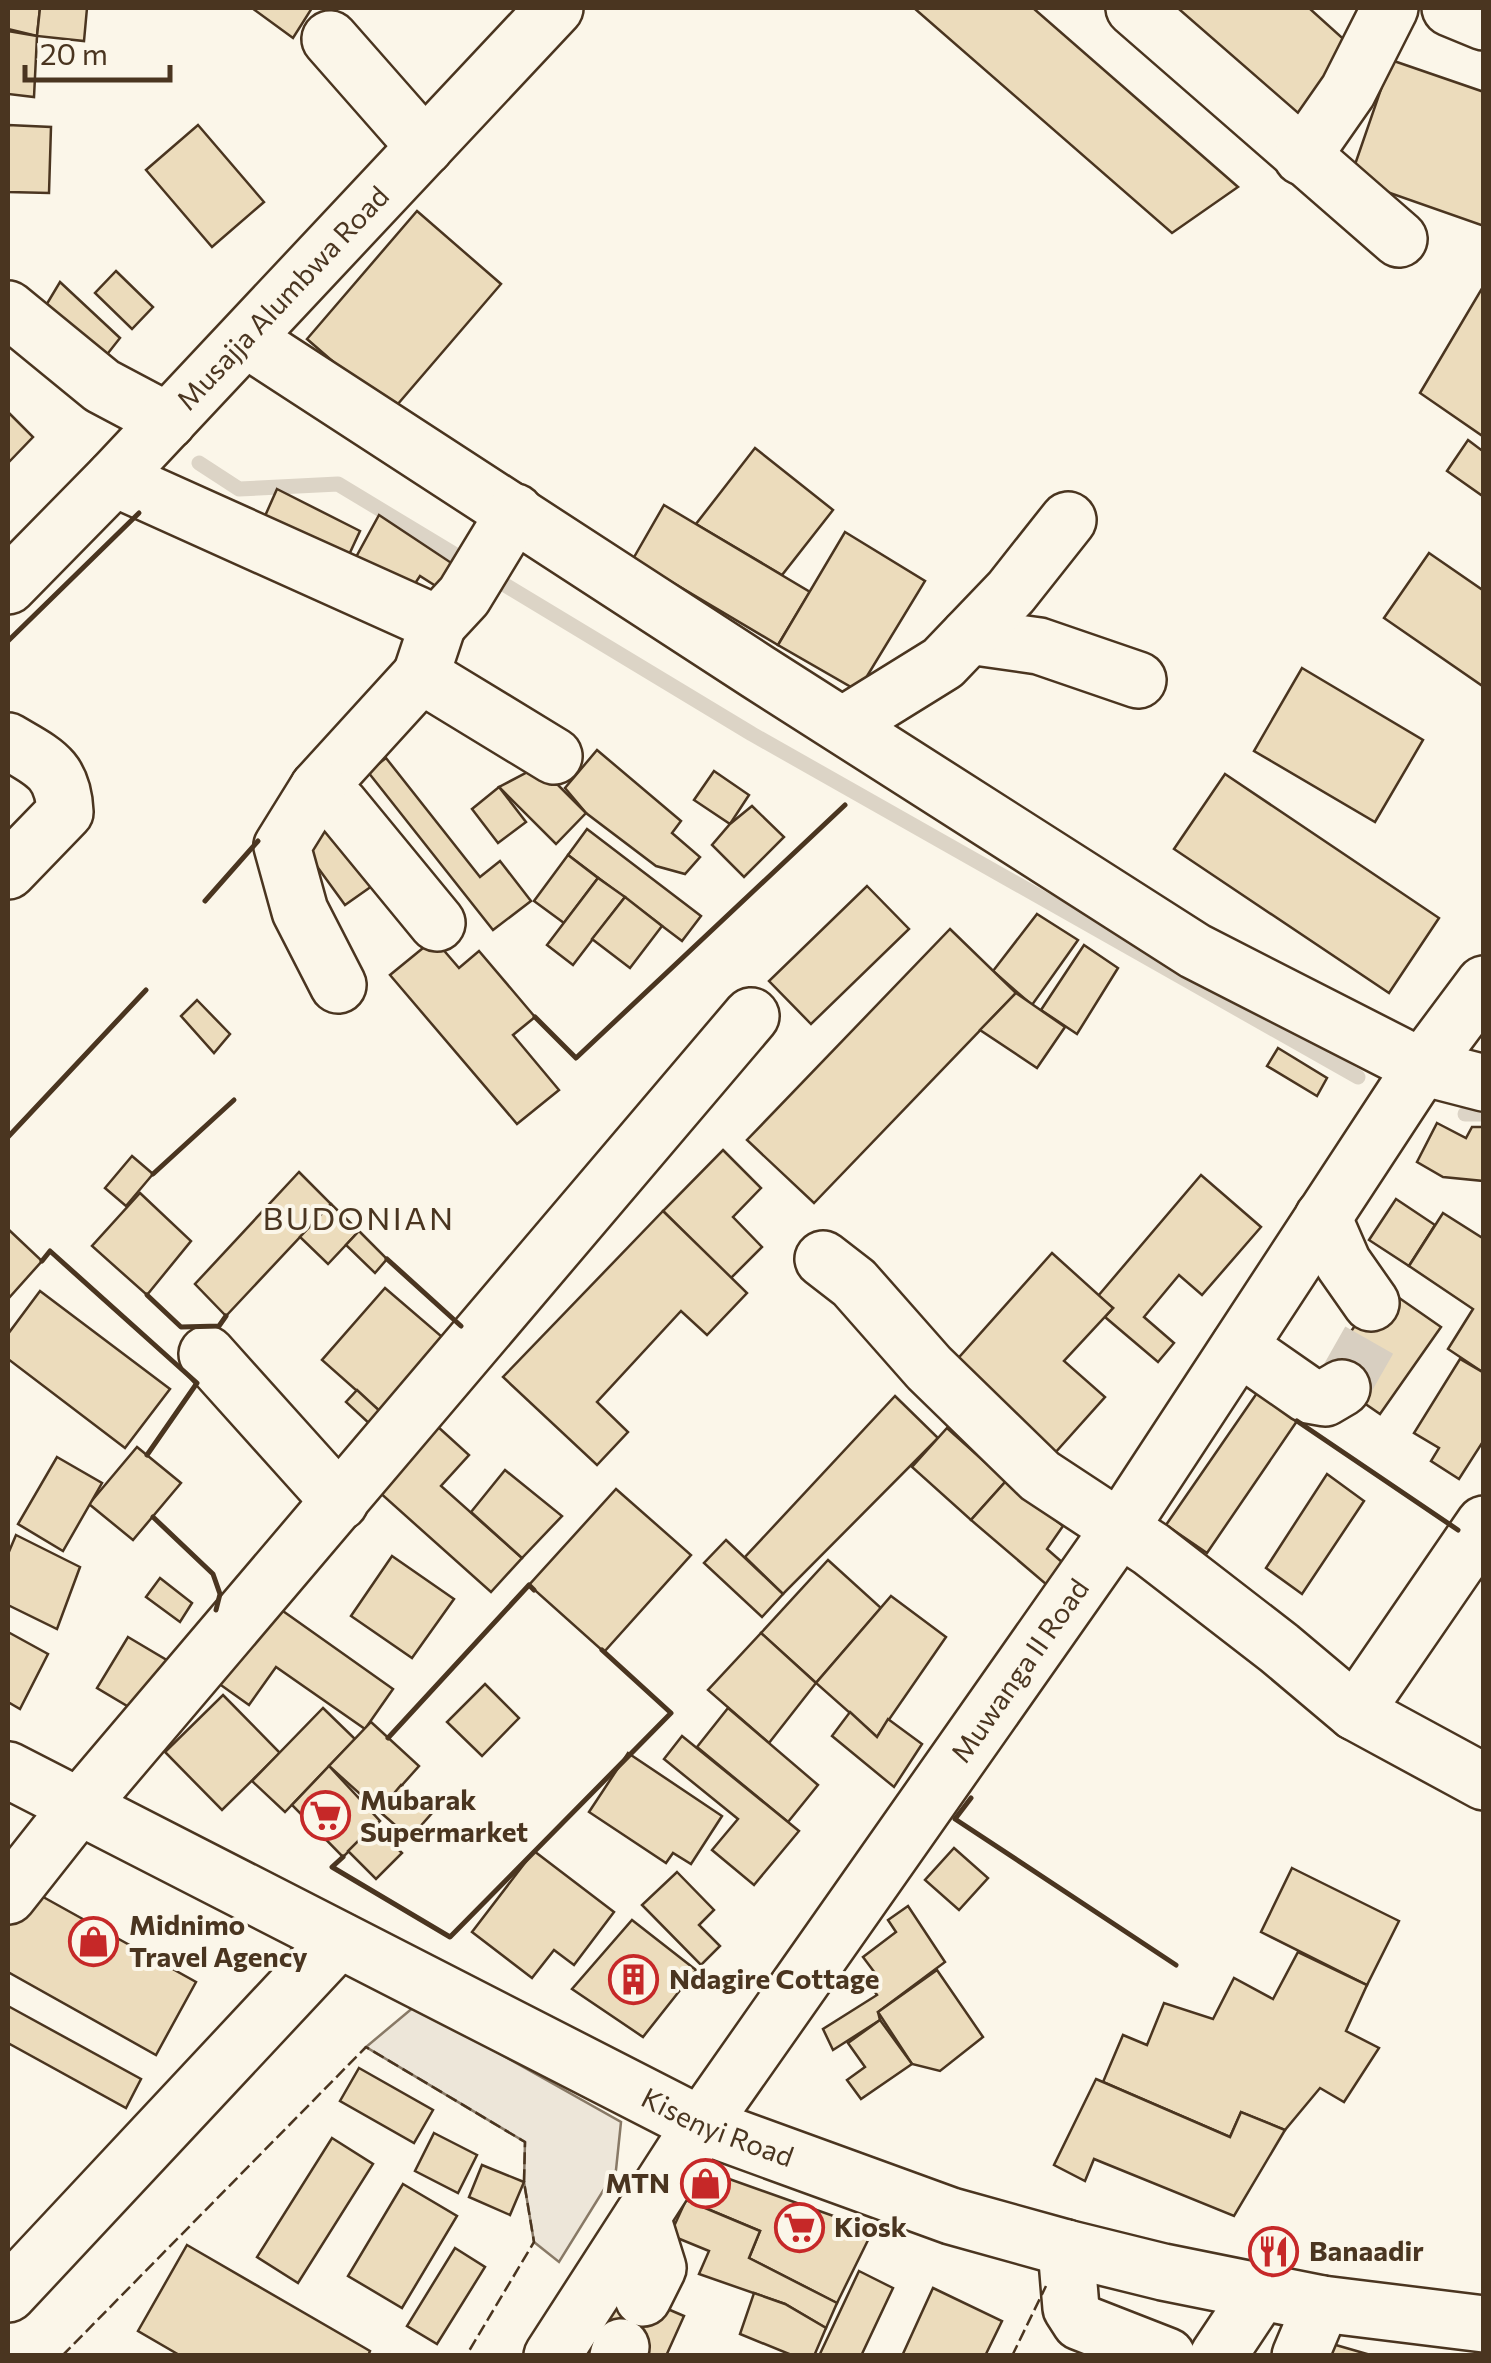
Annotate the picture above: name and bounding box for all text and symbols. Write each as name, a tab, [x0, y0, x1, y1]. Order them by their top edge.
scale bar	[25, 20, 170, 82]
text: 20 m	[40, 34, 108, 71]
street label: Musajja Alumbwa Road	[169, 178, 395, 416]
district label: BUDONIAN	[262, 1197, 456, 1237]
street label: Muwanga II Road	[943, 1572, 1095, 1768]
place label: Mubarak Supermarket	[360, 1782, 528, 1848]
supermarket icon: Mubarak Supermarket	[299, 1790, 351, 1842]
place label: Midnimo Travel Agency	[129, 1907, 308, 1973]
shop icon: Midnimo Travel Agency	[68, 1915, 120, 1967]
building icon: Ndagire Cottage	[608, 1953, 660, 2005]
place label: Ndagire Cottage	[669, 1961, 880, 1995]
street label: Kisenyi Road	[636, 2080, 799, 2173]
shop icon: MTN	[679, 2157, 731, 2209]
place label: MTN	[605, 2165, 670, 2199]
supermarket icon: Kiosk	[773, 2201, 825, 2253]
place label: Kiosk	[834, 2209, 907, 2243]
restaurant icon: Banaadir	[1248, 2225, 1300, 2277]
place label: Banaadir	[1309, 2233, 1424, 2267]

